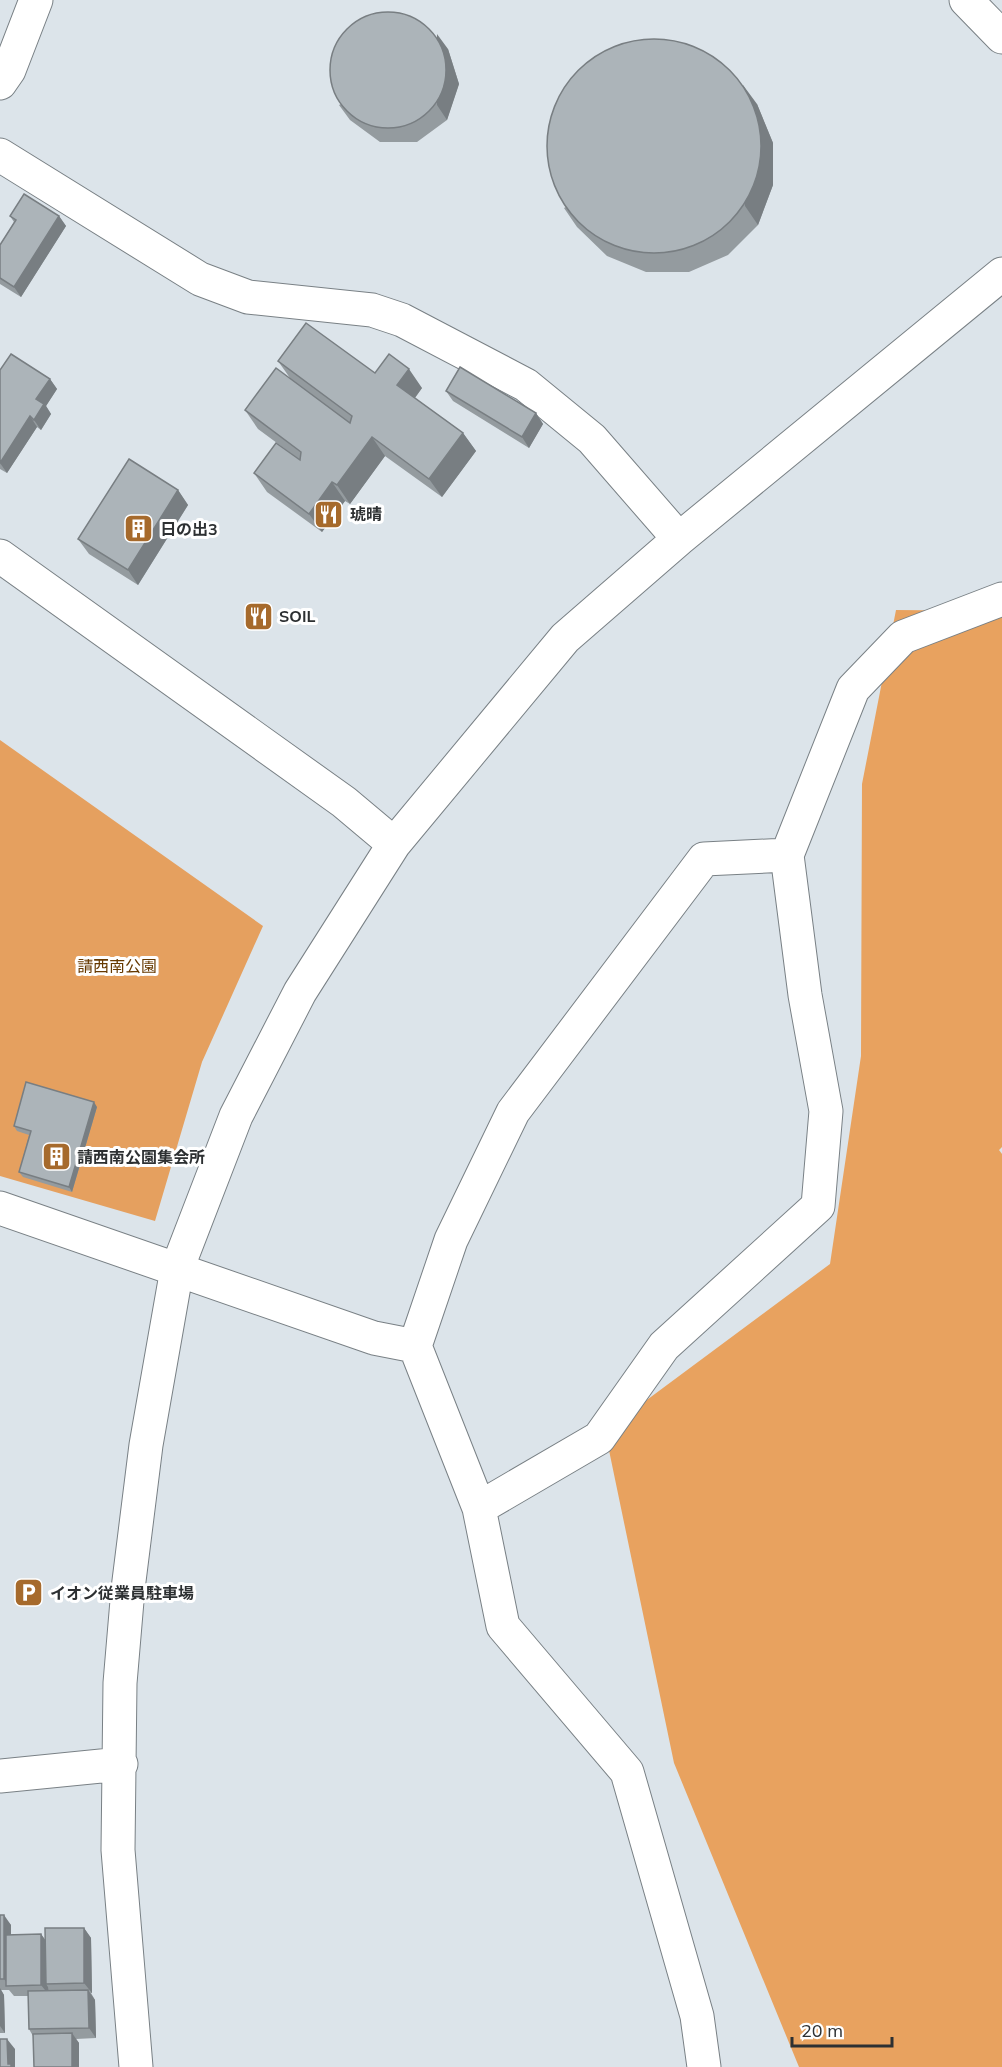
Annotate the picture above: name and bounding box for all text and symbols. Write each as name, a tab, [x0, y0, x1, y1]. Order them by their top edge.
restaurant icon: 琥晴	[313, 498, 345, 530]
place label: 琥晴	[350, 504, 382, 524]
building icon: 日の出3	[123, 513, 155, 545]
place label: 日の出3	[160, 519, 218, 539]
restaurant icon: SOIL	[242, 600, 274, 632]
place label: SOIL	[279, 606, 315, 626]
park label: 請西南公園	[77, 956, 157, 976]
building icon: 請西南公園集会所	[40, 1141, 72, 1173]
place label: 請西南公園集会所	[77, 1147, 205, 1167]
parking icon: イオン従業員駐車場	[13, 1577, 45, 1609]
place label: イオン従業員駐車場	[50, 1583, 194, 1603]
scale bar	[792, 2010, 892, 2048]
text: 20 m	[801, 2019, 843, 2042]

